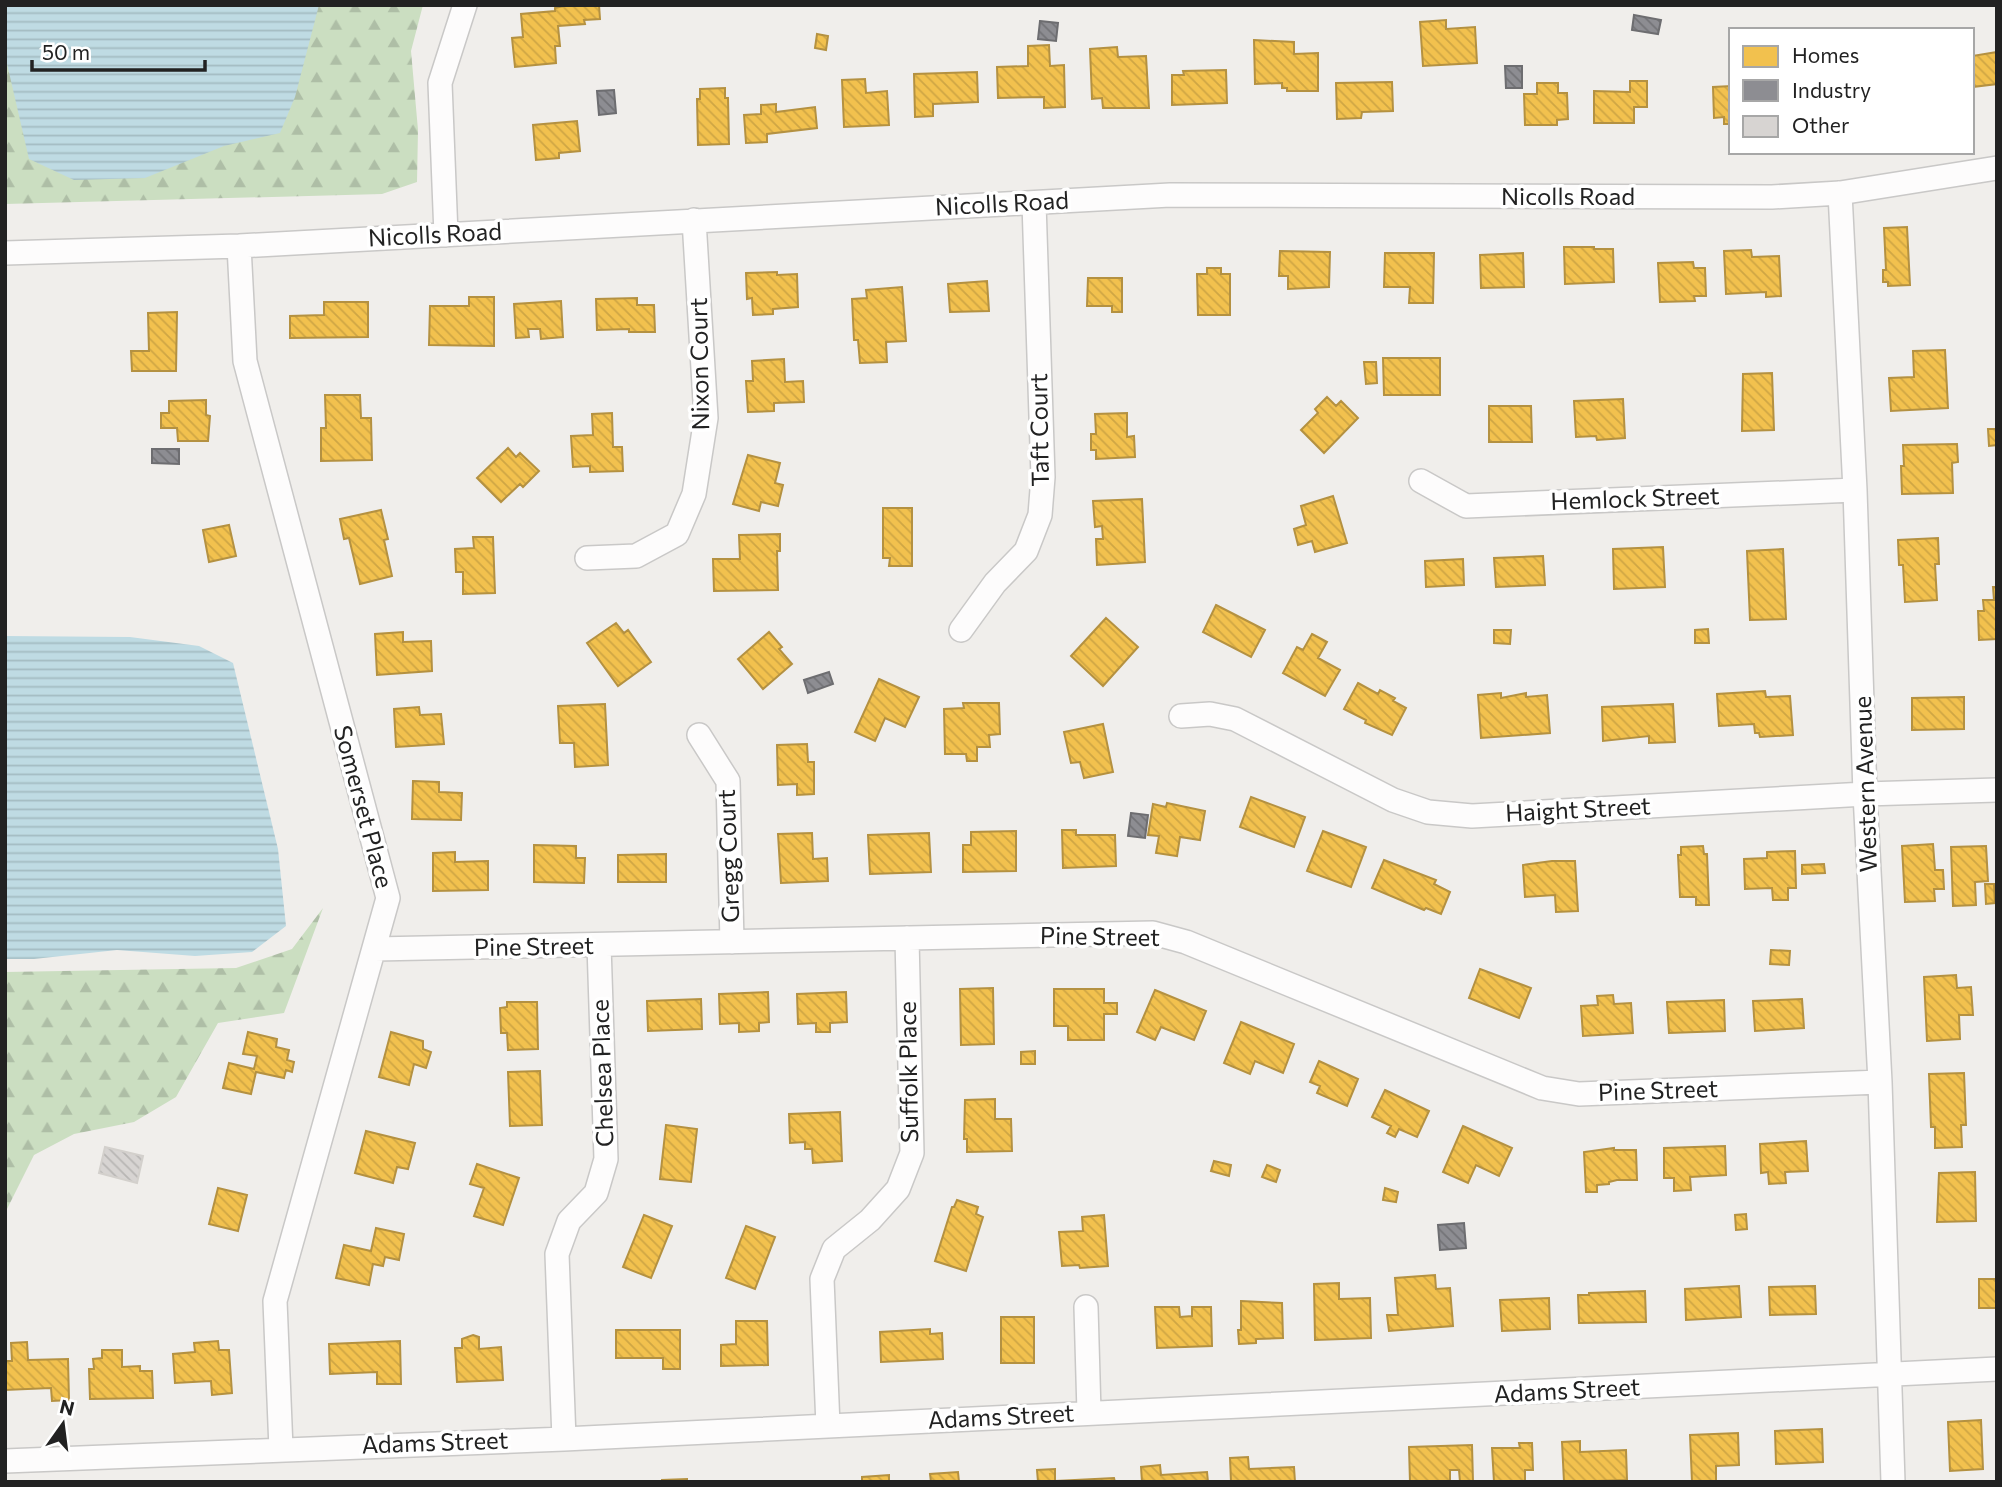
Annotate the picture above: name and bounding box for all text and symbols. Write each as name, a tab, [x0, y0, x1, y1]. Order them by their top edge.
scale bar	[32, 28, 205, 72]
legend	[1729, 28, 1974, 154]
text: 50 m	[42, 39, 90, 64]
text: Homes	[1792, 42, 1859, 67]
text: Industry	[1792, 77, 1871, 102]
text: Other	[1792, 112, 1849, 137]
street label: Nicolls Road	[1501, 181, 1635, 210]
street label: Nicolls Road	[934, 185, 1070, 220]
street label: Nicolls Road	[367, 216, 503, 251]
street label: Nixon Court	[683, 297, 714, 431]
street label: Taft Court	[1023, 373, 1054, 487]
street label: Hemlock Street	[1550, 480, 1720, 515]
street label: Western Avenue	[1847, 695, 1882, 873]
street label: Somerset Place	[329, 722, 400, 891]
street label: Gregg Court	[711, 789, 744, 923]
street label: Haight Street	[1504, 790, 1652, 827]
street label: Pine Street	[1040, 920, 1160, 951]
street label: Pine Street	[474, 930, 594, 961]
street label: Chelsea Place	[584, 999, 619, 1147]
street label: Suffolk Place	[892, 1001, 923, 1143]
street label: Pine Street	[1597, 1073, 1719, 1106]
street label: Adams Street	[1493, 1371, 1641, 1408]
north arrow	[28, 1389, 98, 1459]
text: N	[58, 1394, 77, 1420]
street label: Adams Street	[927, 1397, 1075, 1434]
street label: Adams Street	[361, 1424, 509, 1459]

